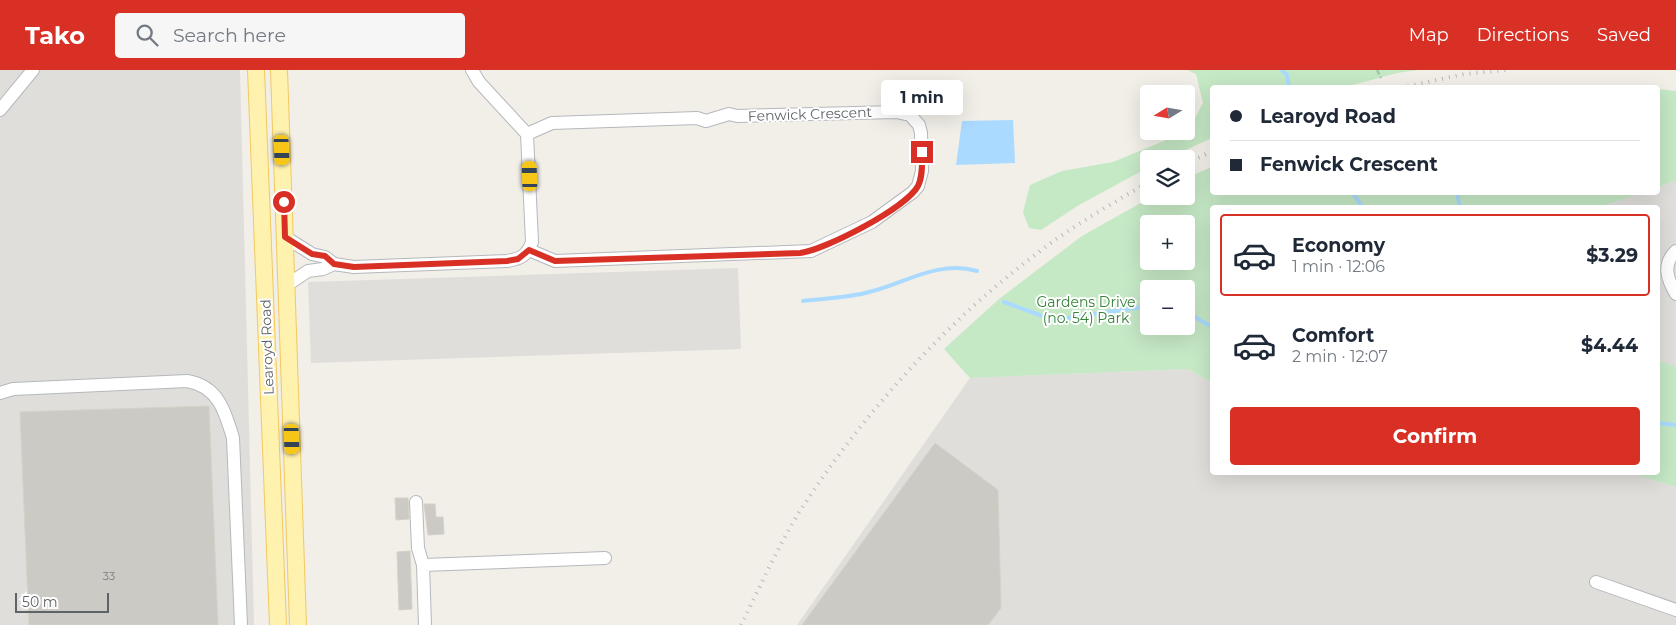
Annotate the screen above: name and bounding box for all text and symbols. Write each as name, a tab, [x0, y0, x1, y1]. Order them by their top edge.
search box	[115, 13, 465, 58]
text: Tako	[25, 21, 85, 50]
icon: search	[133, 21, 161, 49]
text: Search here	[173, 24, 286, 47]
text: Map	[1409, 24, 1449, 46]
text: Directions	[1477, 24, 1569, 46]
text: Saved	[1597, 24, 1651, 46]
callout: 1 min	[881, 79, 963, 114]
north arrow	[1140, 85, 1195, 140]
map controls	[1140, 85, 1195, 335]
text: 1 min	[900, 88, 944, 107]
street label: Fenwick Crescent	[748, 103, 873, 125]
text: Learoyd Road	[1260, 105, 1396, 128]
car	[273, 135, 290, 165]
route end	[911, 141, 933, 163]
button: layers	[1140, 150, 1195, 205]
text: Fenwick Crescent	[1260, 153, 1438, 176]
car	[521, 161, 538, 191]
route start	[273, 191, 295, 213]
button: +	[1140, 215, 1195, 270]
icon: car	[1232, 233, 1277, 278]
text: Economy	[1292, 234, 1385, 257]
text: $3.29	[1586, 244, 1638, 267]
text: 1 min · 12:06	[1292, 257, 1385, 276]
button: −	[1140, 280, 1195, 335]
park label: Gardens Drive (no. 54) Park	[1036, 293, 1136, 327]
street label: Learoyd Road	[256, 299, 278, 395]
icon: car	[1232, 323, 1277, 368]
text: Comfort	[1292, 324, 1374, 347]
text: $4.44	[1581, 334, 1638, 357]
text: 2 min · 12:07	[1292, 347, 1388, 366]
button: Confirm	[1230, 407, 1640, 465]
car	[283, 424, 300, 454]
house number: 33	[103, 569, 115, 583]
scale bar	[15, 590, 109, 613]
text: 50 m	[22, 593, 58, 611]

